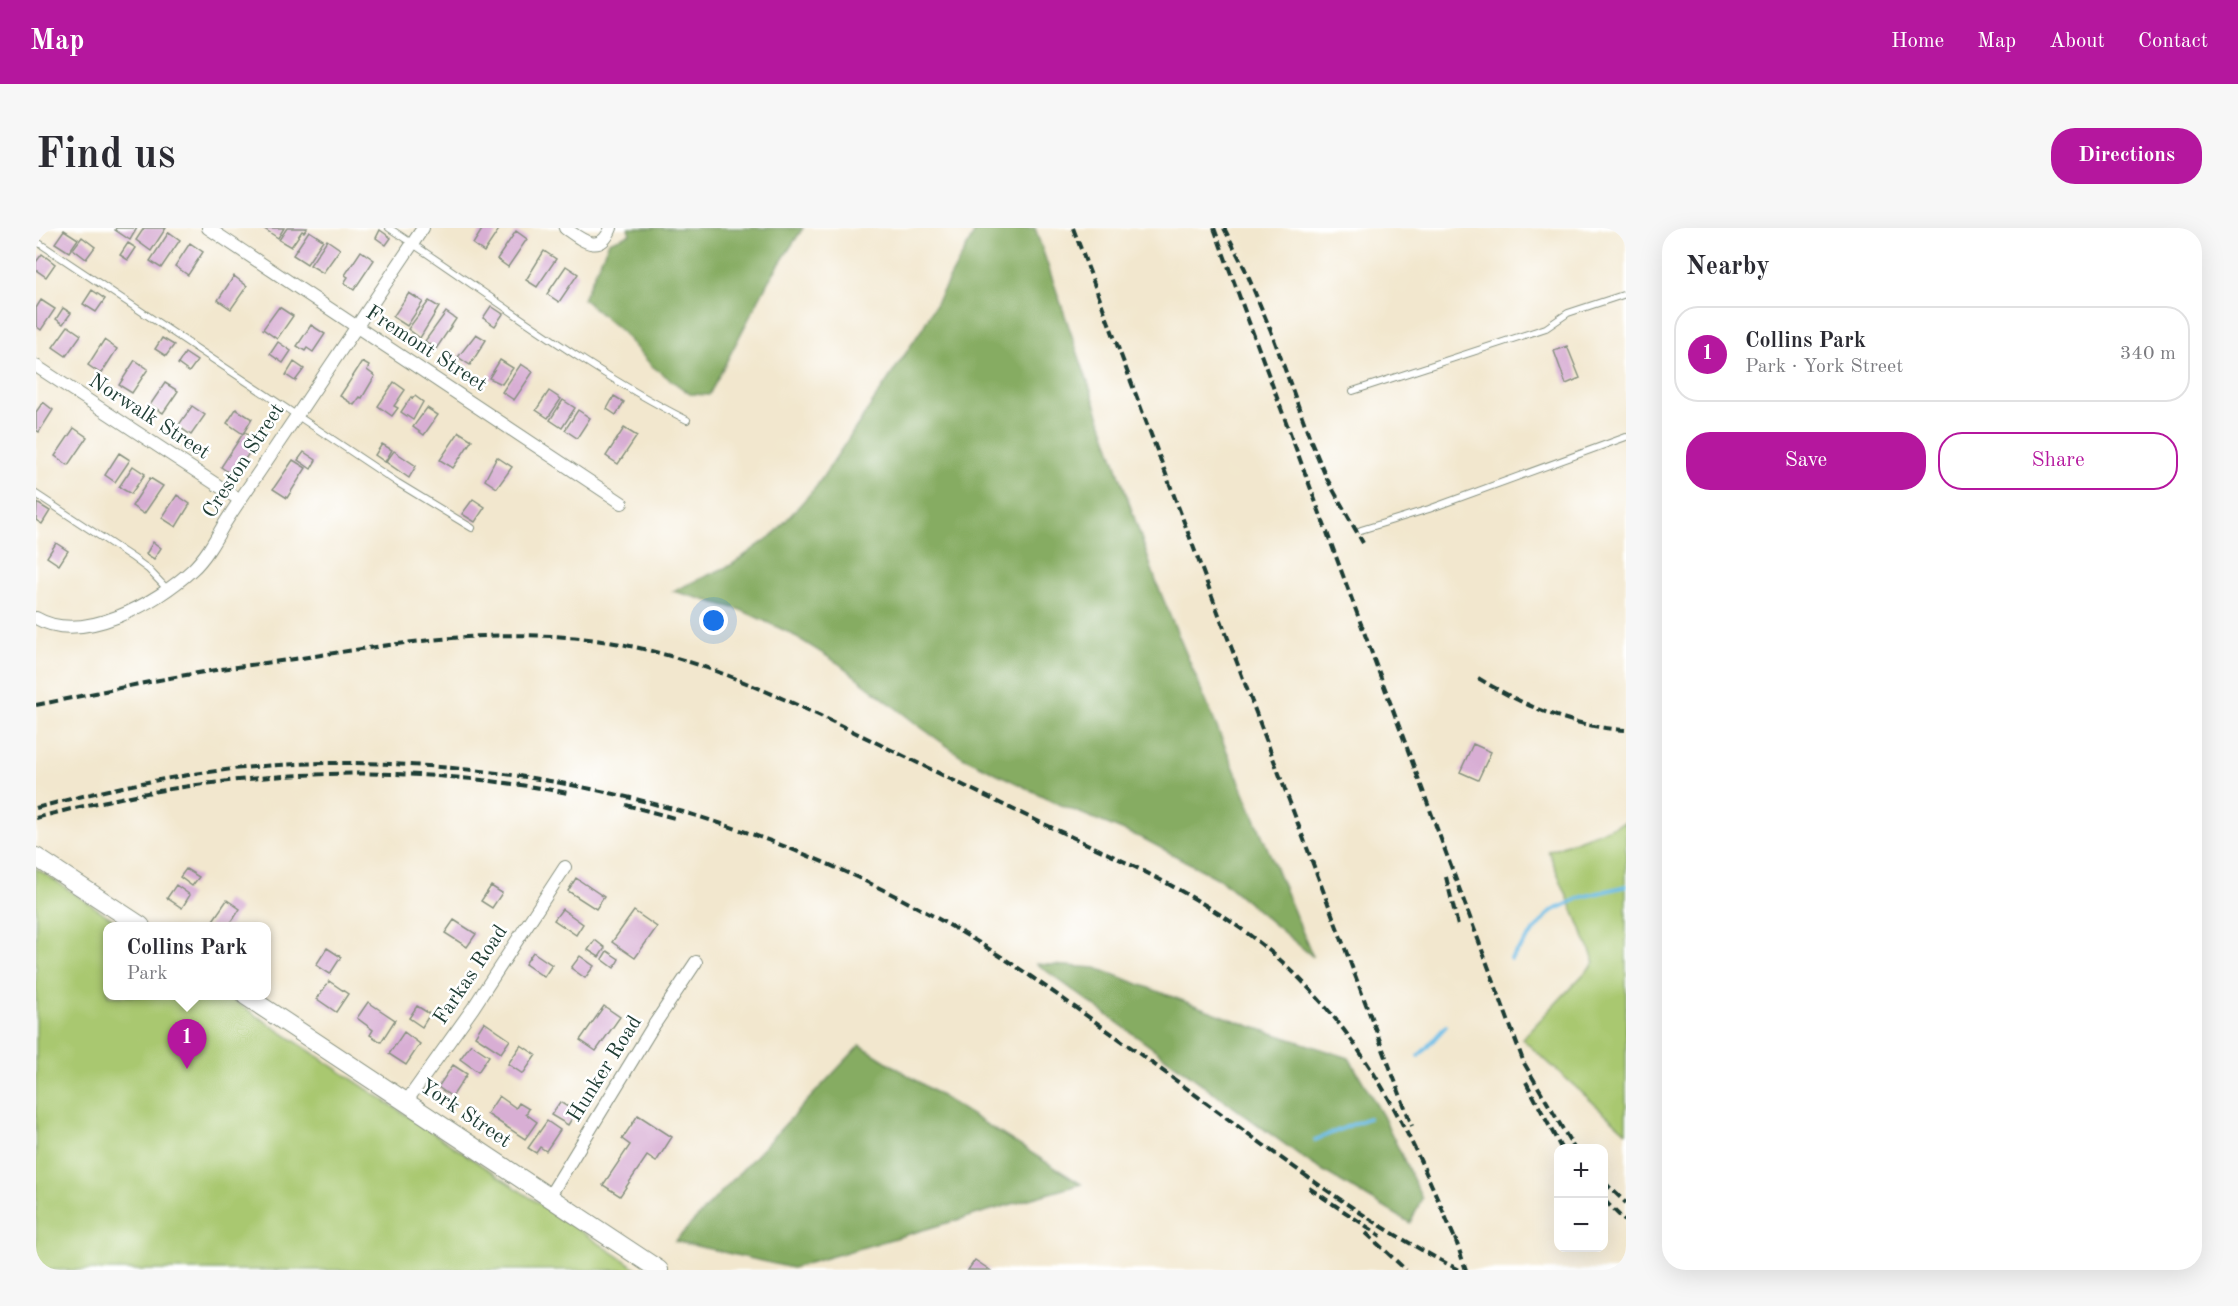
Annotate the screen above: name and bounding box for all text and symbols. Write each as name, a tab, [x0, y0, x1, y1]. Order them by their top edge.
text: Map	[30, 28, 84, 56]
text: Home	[1891, 31, 1944, 52]
text: Map	[1977, 31, 2016, 52]
text: About	[2049, 31, 2105, 52]
text: Contact	[2138, 31, 2208, 52]
button: Directions	[2051, 128, 2202, 184]
text: Find us	[36, 135, 175, 177]
text: Nearby	[1686, 254, 1770, 280]
street label: Fremont Street	[362, 302, 490, 396]
text: Collins Park	[1745, 330, 1866, 352]
text: 1	[1702, 344, 1713, 364]
text: 340 m	[2120, 344, 2176, 364]
text: Park · York Street	[1745, 357, 1903, 377]
street label: Norwalk Street	[85, 370, 213, 464]
street label: Creston Street	[199, 400, 289, 522]
button: Save	[1686, 432, 1926, 490]
button: Share	[1938, 432, 2178, 490]
your location	[699, 606, 728, 635]
street label: Farkas Road	[430, 921, 512, 1029]
popup	[103, 922, 271, 1000]
text: Collins Park	[126, 937, 248, 959]
text: Park	[126, 964, 168, 984]
street label: Hunker Road	[564, 1012, 646, 1126]
pin: 1	[168, 1020, 206, 1069]
street label: York Street	[415, 1076, 515, 1152]
map controls	[1554, 1144, 1608, 1252]
button: +	[1554, 1144, 1608, 1198]
button: −	[1554, 1198, 1608, 1252]

